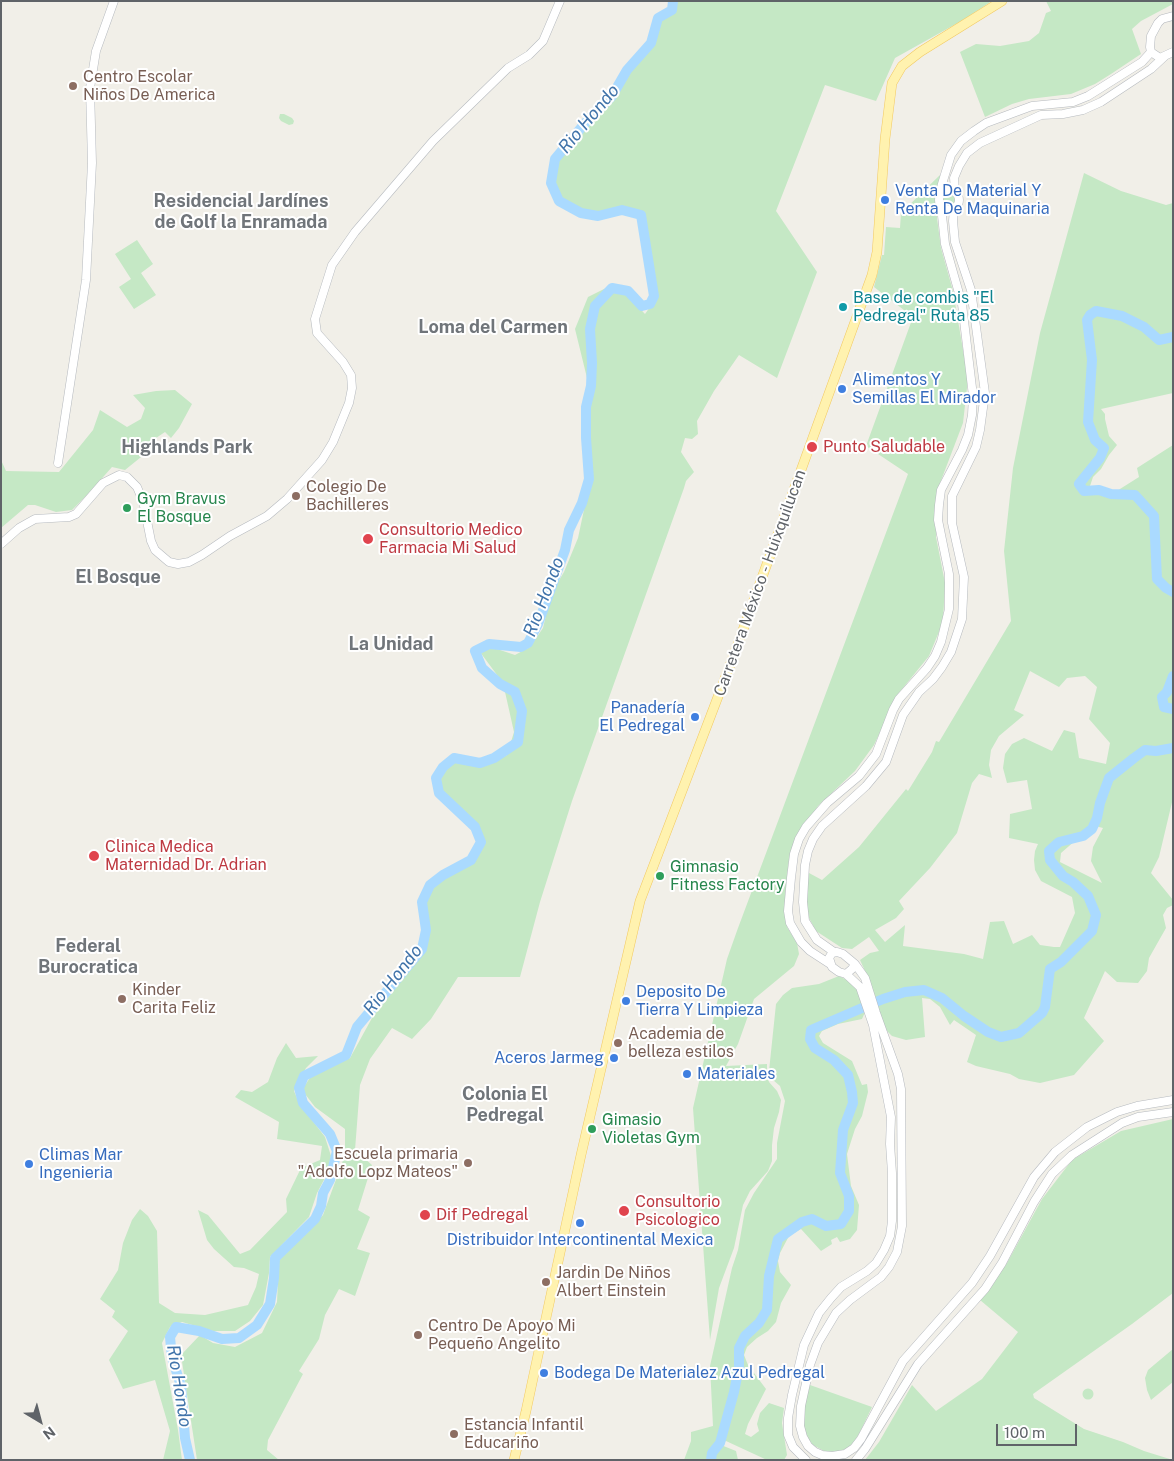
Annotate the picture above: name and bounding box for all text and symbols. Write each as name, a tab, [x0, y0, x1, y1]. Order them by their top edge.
place label: Centro Escolar Niños De America	[83, 67, 215, 105]
marker: Centro Escolar Niños De America	[67, 80, 79, 92]
water label: Rio Hondo	[554, 80, 624, 158]
place label: Venta De Material Y Renta De Maquinaria	[895, 181, 1050, 219]
district label: Residencial Jardínes de Golf la Enramada	[154, 190, 328, 232]
marker: Venta De Material Y Renta De Maquinaria	[879, 194, 891, 206]
place label: Base de combis "El Pedregal" Ruta 85	[853, 288, 994, 326]
marker: Base de combis "El Pedregal" Ruta 85	[837, 301, 849, 313]
district label: Loma del Carmen	[418, 316, 568, 338]
place label: Alimentos Y Semillas El Mirador	[852, 370, 996, 408]
marker: Alimentos Y Semillas El Mirador	[836, 383, 848, 395]
district label: Highlands Park	[121, 436, 253, 458]
place label: Punto Saludable	[823, 437, 945, 457]
marker: Punto Saludable	[805, 440, 819, 454]
street label: Carretera México - Huixquilucan	[710, 467, 810, 699]
place label: Colegio De Bachilleres	[306, 477, 389, 515]
place label: Gym Bravus El Bosque	[137, 489, 226, 527]
marker: Colegio De Bachilleres	[290, 490, 302, 502]
marker: Gym Bravus El Bosque	[121, 502, 133, 514]
place label: Consultorio Medico Farmacia Mi Salud	[379, 520, 523, 558]
marker: Consultorio Medico Farmacia Mi Salud	[361, 532, 375, 546]
water label: Rio Hondo	[519, 554, 569, 640]
district label: El Bosque	[75, 566, 161, 588]
district label: La Unidad	[348, 633, 434, 655]
place label: Panadería El Pedregal	[599, 698, 685, 736]
marker: Panadería El Pedregal	[689, 711, 701, 723]
place label: Clinica Medica Maternidad Dr. Adrian	[105, 837, 267, 875]
marker: Clinica Medica Maternidad Dr. Adrian	[87, 849, 101, 863]
place label: Gimnasio Fitness Factory	[670, 857, 785, 895]
marker: Gimnasio Fitness Factory	[654, 870, 666, 882]
district label: Federal Burocratica	[38, 935, 138, 978]
water label: Rio Hondo	[359, 941, 427, 1019]
place label: Kinder Carita Feliz	[132, 980, 216, 1018]
place label: Deposito De Tierra Y Limpieza	[636, 982, 763, 1020]
marker: Kinder Carita Feliz	[116, 993, 128, 1005]
marker: Deposito De Tierra Y Limpieza	[620, 995, 632, 1007]
place label: Academia de belleza estilos	[628, 1024, 734, 1062]
marker: Academia de belleza estilos	[612, 1037, 624, 1049]
place label: Aceros Jarmeg	[494, 1048, 604, 1068]
marker: Aceros Jarmeg	[608, 1052, 620, 1064]
place label: Materiales	[697, 1064, 775, 1084]
marker: Materiales	[681, 1068, 693, 1080]
district label: Colonia El Pedregal	[462, 1083, 548, 1126]
place label: Gimasio Violetas Gym	[602, 1110, 700, 1148]
marker: Gimasio Violetas Gym	[586, 1123, 598, 1135]
place label: Escuela primaria "Adolfo Lopz Mateos"	[297, 1144, 458, 1182]
place label: Climas Mar Ingenieria	[39, 1145, 123, 1183]
marker: Escuela primaria "Adolfo Lopz Mateos"	[462, 1157, 474, 1169]
marker: Climas Mar Ingenieria	[23, 1158, 35, 1170]
place label: Consultorio Psicologico	[635, 1192, 720, 1230]
marker: Consultorio Psicologico	[617, 1204, 631, 1218]
place label: Dif Pedregal	[436, 1205, 529, 1225]
marker: Dif Pedregal	[418, 1208, 432, 1222]
marker: Distribuidor Intercontinental Mexica	[574, 1217, 586, 1229]
place label: Distribuidor Intercontinental Mexica	[447, 1230, 713, 1250]
place label: Jardin De Niños Albert Einstein	[556, 1263, 671, 1301]
marker: Jardin De Niños Albert Einstein	[540, 1276, 552, 1288]
place label: Centro De Apoyo Mi Pequeño Angelito	[428, 1316, 576, 1354]
marker: Centro De Apoyo Mi Pequeño Angelito	[412, 1329, 424, 1341]
water label: Rio Hondo	[162, 1343, 196, 1429]
place label: Bodega De Materialez Azul Pedregal	[554, 1363, 825, 1383]
marker: Bodega De Materialez Azul Pedregal	[538, 1367, 550, 1379]
north arrow	[15, 1396, 65, 1446]
scale bar	[999, 1414, 1080, 1446]
place label: Estancia Infantil Educariño	[464, 1415, 584, 1453]
text: N	[40, 1423, 58, 1443]
text: 100 m	[1004, 1424, 1045, 1441]
marker: Estancia Infantil Educariño	[448, 1428, 460, 1440]

